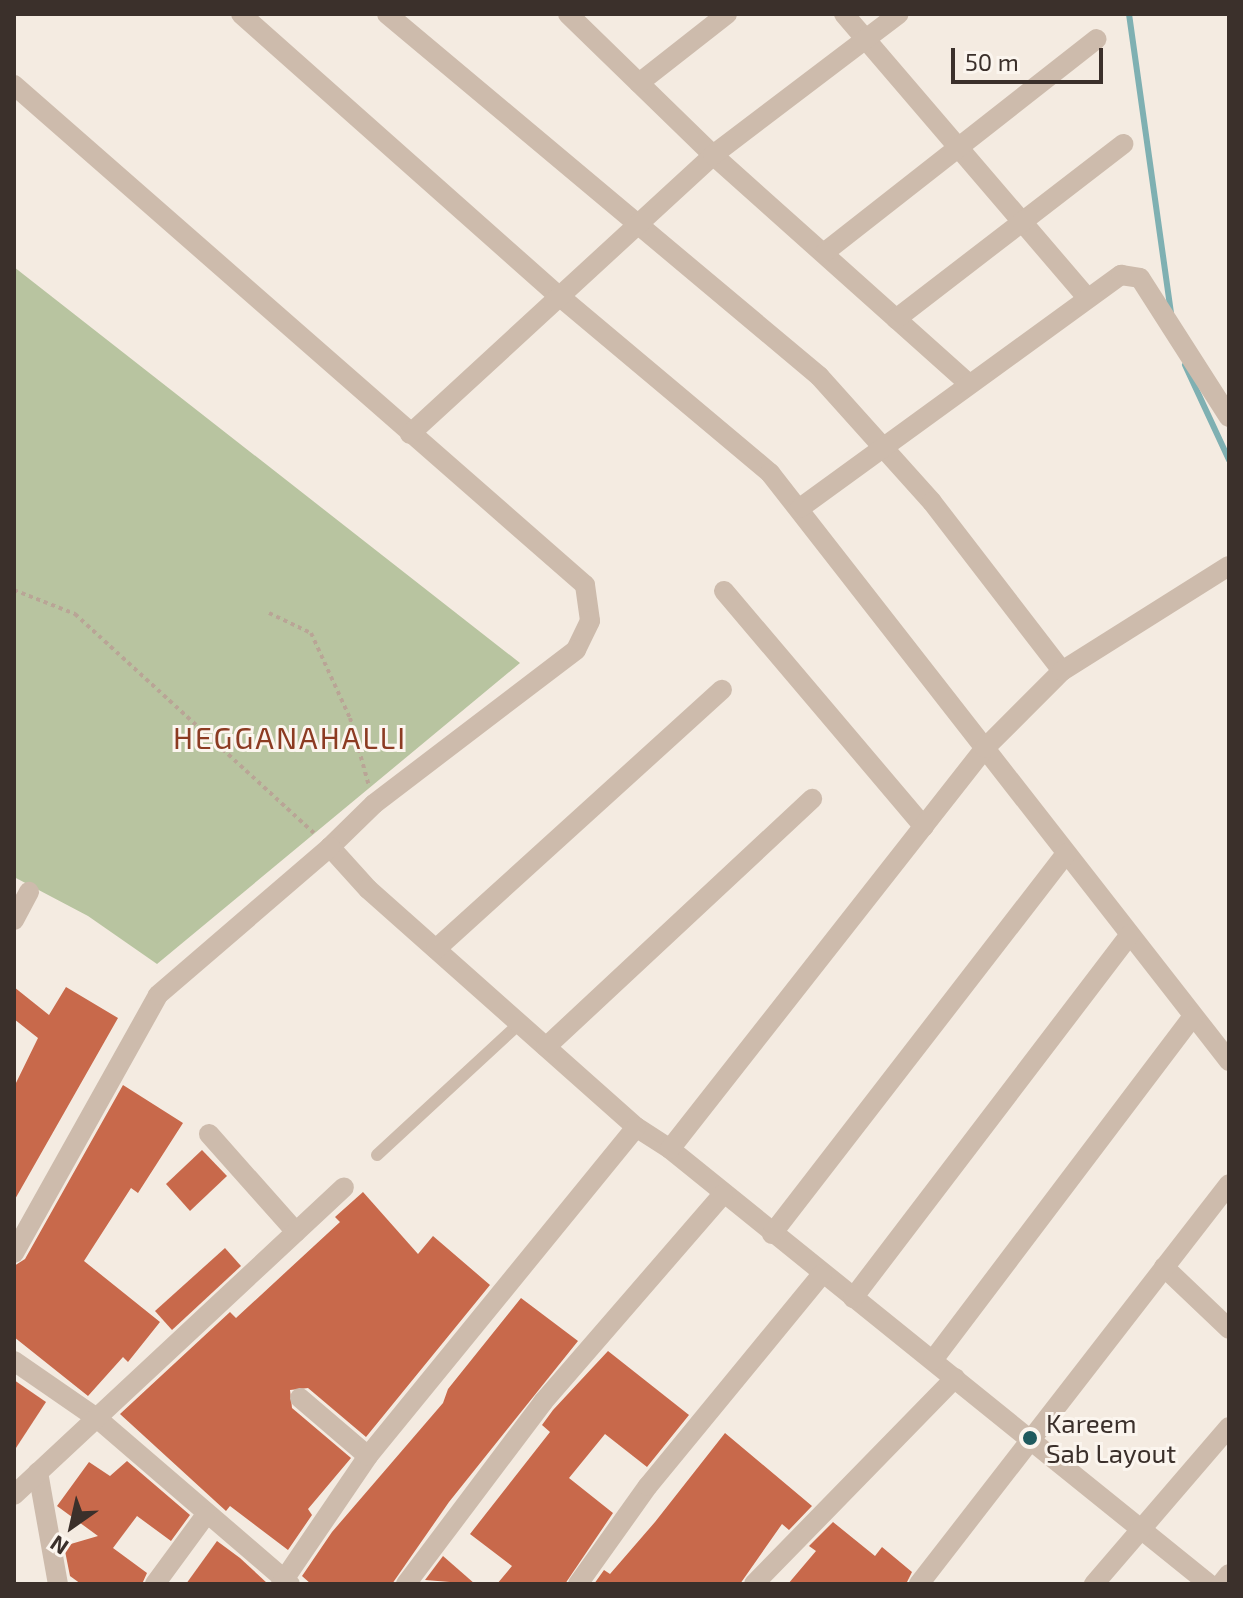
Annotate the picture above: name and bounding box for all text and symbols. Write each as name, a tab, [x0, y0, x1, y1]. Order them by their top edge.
scale bar	[955, 32, 1107, 82]
text: 50 m	[965, 47, 1019, 76]
district label: HEGGANAHALLI	[173, 719, 407, 755]
place label: Kareem Sab Layout	[1046, 1407, 1176, 1468]
marker: Kareem Sab Layout	[1021, 1429, 1039, 1447]
north arrow	[32, 1486, 112, 1566]
text: N	[45, 1531, 72, 1561]

